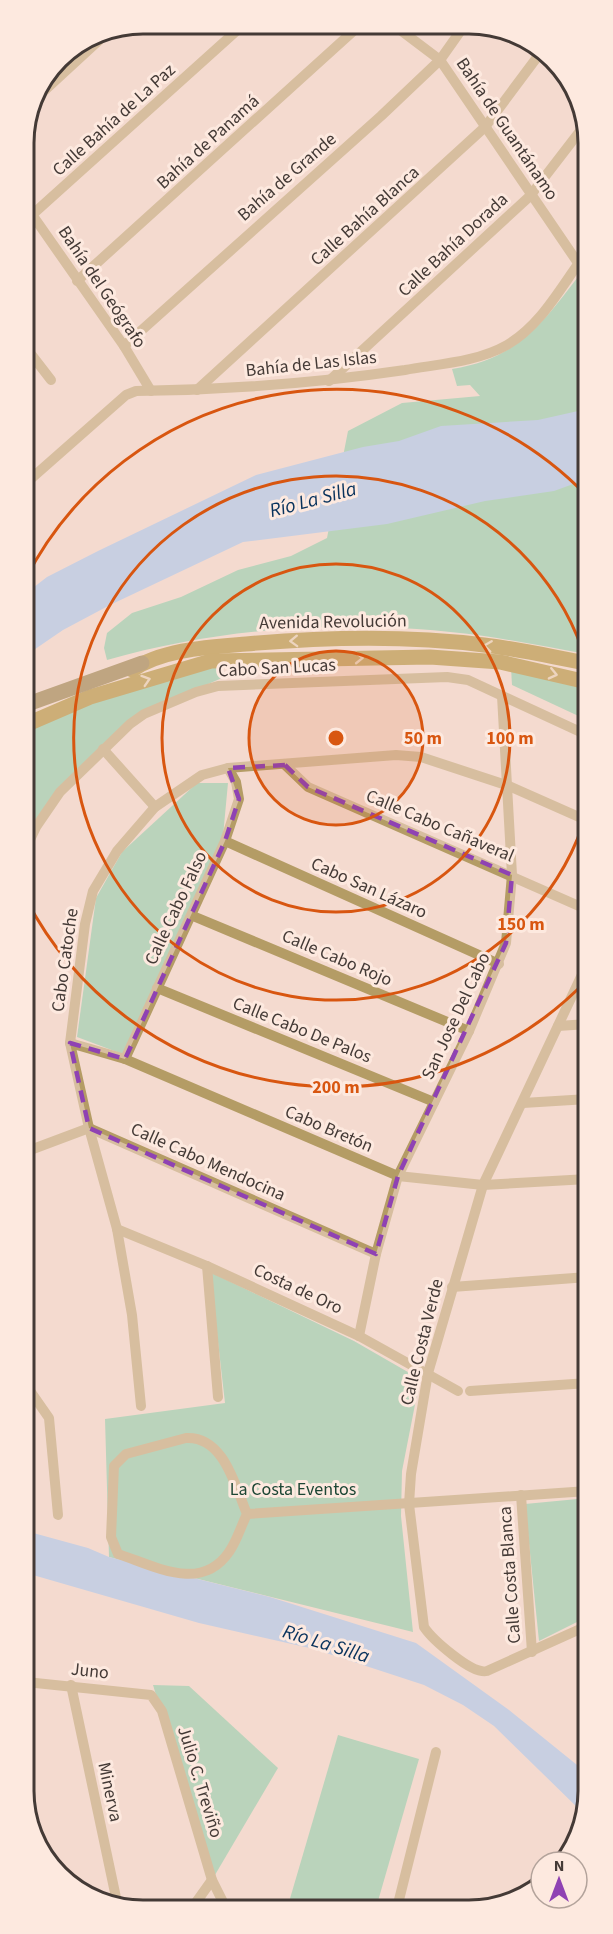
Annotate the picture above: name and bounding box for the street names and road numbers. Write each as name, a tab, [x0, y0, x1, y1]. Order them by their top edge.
street label: Bahía de Guantánamo	[450, 53, 564, 205]
street label: Calle Bahía de La Paz	[47, 58, 181, 182]
street label: Bahía de Panamá	[151, 89, 265, 195]
street label: Bahía de Grande	[232, 127, 342, 227]
street label: Calle Bahía Blanca	[305, 160, 425, 272]
street label: Calle Bahía Dorada	[392, 187, 514, 303]
street label: Bahía del Geógrafo	[52, 221, 152, 353]
street label: Bahía de Las Islas	[244, 345, 378, 383]
street label: Avenida Revolución	[259, 608, 407, 636]
street label: Cabo San Lucas	[218, 652, 336, 684]
street label: Calle Cabo Cañaveral	[362, 783, 518, 869]
street label: Calle Cabo Falso	[139, 847, 213, 969]
street label: Cabo San Lázaro	[307, 851, 431, 925]
street label: Cabo Catoche	[45, 907, 85, 1013]
street label: Calle Cabo Rojo	[278, 923, 396, 993]
street label: San Jose Del Cabo	[416, 948, 496, 1084]
street label: Calle Cabo De Palos	[229, 991, 375, 1069]
street label: Cabo Bretón	[281, 1099, 377, 1159]
street label: Calle Cabo Mendocina	[127, 1117, 289, 1207]
street label: Costa de Oro	[249, 1257, 347, 1321]
street label: Calle Costa Verde	[394, 1276, 450, 1408]
street label: Calle Costa Blanca	[493, 1505, 527, 1645]
street label: Juno	[70, 1657, 110, 1685]
street label: Julio C. Treviño	[171, 1723, 229, 1841]
street label: Minerva	[92, 1760, 128, 1824]

